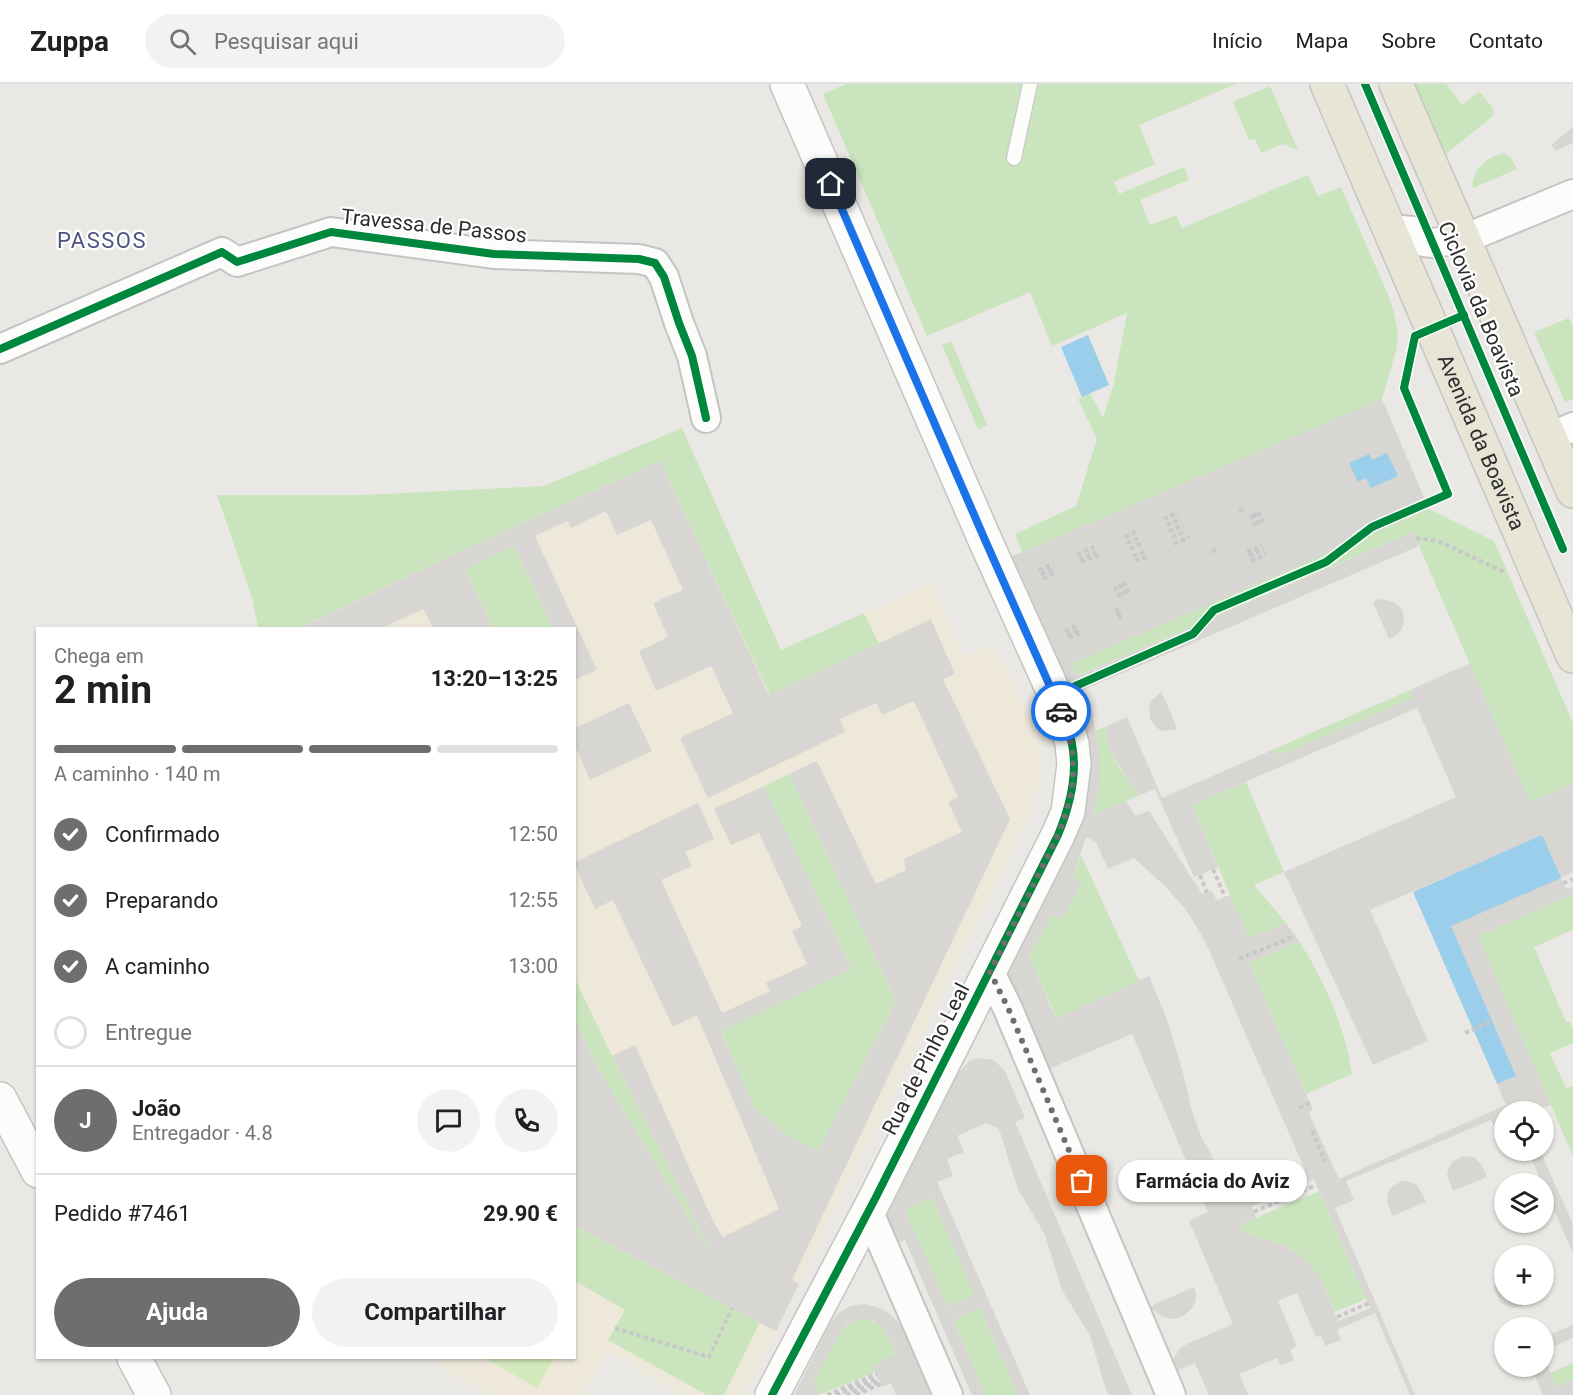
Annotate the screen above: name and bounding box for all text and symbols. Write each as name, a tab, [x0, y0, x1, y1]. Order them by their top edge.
search box	[145, 14, 565, 68]
text: Zuppa	[30, 25, 109, 58]
icon: search	[166, 25, 199, 58]
text: Pesquisar aqui	[214, 29, 359, 54]
text: Início	[1212, 29, 1263, 53]
text: Mapa	[1296, 29, 1349, 53]
text: Sobre	[1382, 29, 1436, 53]
text: Contato	[1469, 29, 1543, 53]
pin	[805, 158, 856, 209]
icon: home	[814, 167, 847, 200]
street label: Travessa de Passos	[340, 204, 528, 248]
street label: Ciclovia da Boavista	[1433, 218, 1529, 400]
district label: PASSOS	[57, 228, 147, 253]
street label: Avenida da Boavista	[1433, 351, 1529, 534]
text: Chega em	[54, 644, 144, 668]
text: 13:20–13:25	[431, 666, 558, 691]
text: 2 min	[54, 667, 152, 713]
courier	[1031, 681, 1091, 741]
icon: car	[1045, 695, 1078, 728]
text: A caminho · 140 m	[54, 762, 221, 786]
icon: check	[54, 818, 87, 851]
text: Confirmado	[105, 822, 220, 847]
text: 12:50	[508, 822, 558, 846]
icon: check	[54, 884, 87, 917]
text: Preparando	[105, 888, 218, 913]
text: 12:55	[508, 888, 558, 912]
icon: check	[54, 950, 87, 983]
text: A caminho	[105, 954, 210, 979]
text: 13:00	[508, 954, 558, 978]
street label: Rua de Pinho Leal	[877, 979, 975, 1139]
text: Entregue	[105, 1020, 192, 1045]
button: chat	[417, 1089, 480, 1152]
button: phone	[495, 1089, 558, 1152]
text: João	[132, 1096, 181, 1121]
map controls	[1494, 1101, 1554, 1377]
button: locate	[1494, 1101, 1554, 1161]
text: J	[79, 1108, 92, 1133]
text: Entregador · 4.8	[132, 1121, 273, 1145]
pin	[1056, 1155, 1107, 1206]
callout: Farmácia do Aviz	[1118, 1160, 1307, 1202]
icon: bag	[1065, 1164, 1098, 1197]
text: Farmácia do Aviz	[1135, 1169, 1290, 1193]
button: layers	[1494, 1173, 1554, 1233]
text: Pedido #7461	[54, 1201, 191, 1226]
text: 29.90 €	[483, 1201, 558, 1226]
button: +	[1494, 1245, 1554, 1305]
button: Ajuda	[54, 1278, 300, 1347]
button: Compartilhar	[312, 1278, 558, 1347]
button: −	[1494, 1317, 1554, 1377]

